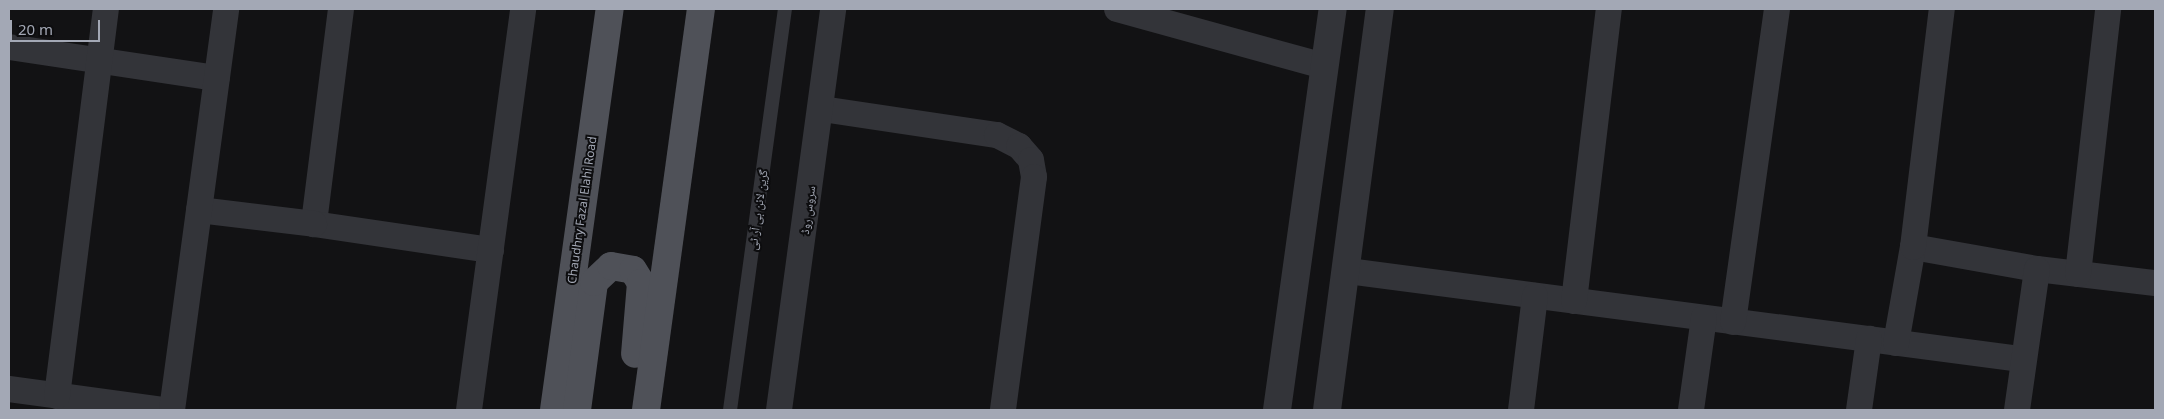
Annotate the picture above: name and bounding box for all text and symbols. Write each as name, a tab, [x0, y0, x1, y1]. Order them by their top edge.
scale bar	[12, 10, 102, 42]
text: 20 m	[18, 19, 53, 39]
street label: Chaudhry Fazal Elahi Road	[565, 135, 599, 285]
street label: گرین لائن بی آر ٹی	[745, 169, 771, 251]
street label: سروس روڈ	[797, 185, 819, 235]

